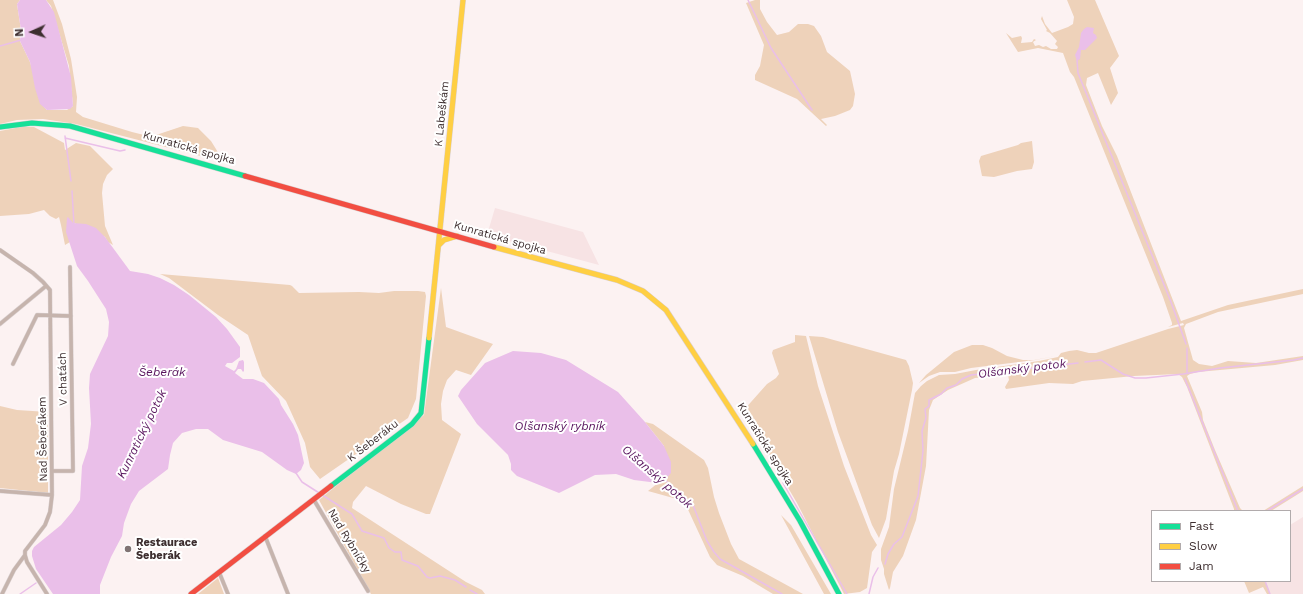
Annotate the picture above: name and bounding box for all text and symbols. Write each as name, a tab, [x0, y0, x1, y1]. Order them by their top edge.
north arrow	[12, 12, 52, 52]
text: N	[13, 28, 26, 37]
street label: K Labeškám	[432, 81, 452, 147]
street label: Kunratická spojka	[141, 129, 237, 167]
street label: Kunratická spojka	[452, 219, 548, 257]
street label: V chatách	[56, 352, 70, 406]
water label: Olšanský potok	[977, 356, 1067, 382]
water label: Šeberák	[138, 365, 186, 379]
water label: Kunratický potok	[114, 387, 170, 481]
street label: Nad Šeberákem	[36, 396, 50, 482]
street label: Kunratická spojka	[734, 400, 796, 488]
street label: K Šeberáku	[345, 417, 401, 465]
water label: Olšanský rybník	[515, 419, 605, 433]
water label: Olšanský potok	[619, 442, 695, 512]
street label: Nad Rybníčky	[325, 507, 373, 575]
legend	[1151, 510, 1291, 582]
text: Fast	[1189, 519, 1214, 533]
place label: Restaurace Šeberák	[136, 536, 197, 562]
text: Slow	[1189, 539, 1217, 553]
marker: Restaurace Šeberák	[123, 544, 133, 554]
text: Jam	[1189, 559, 1214, 573]

